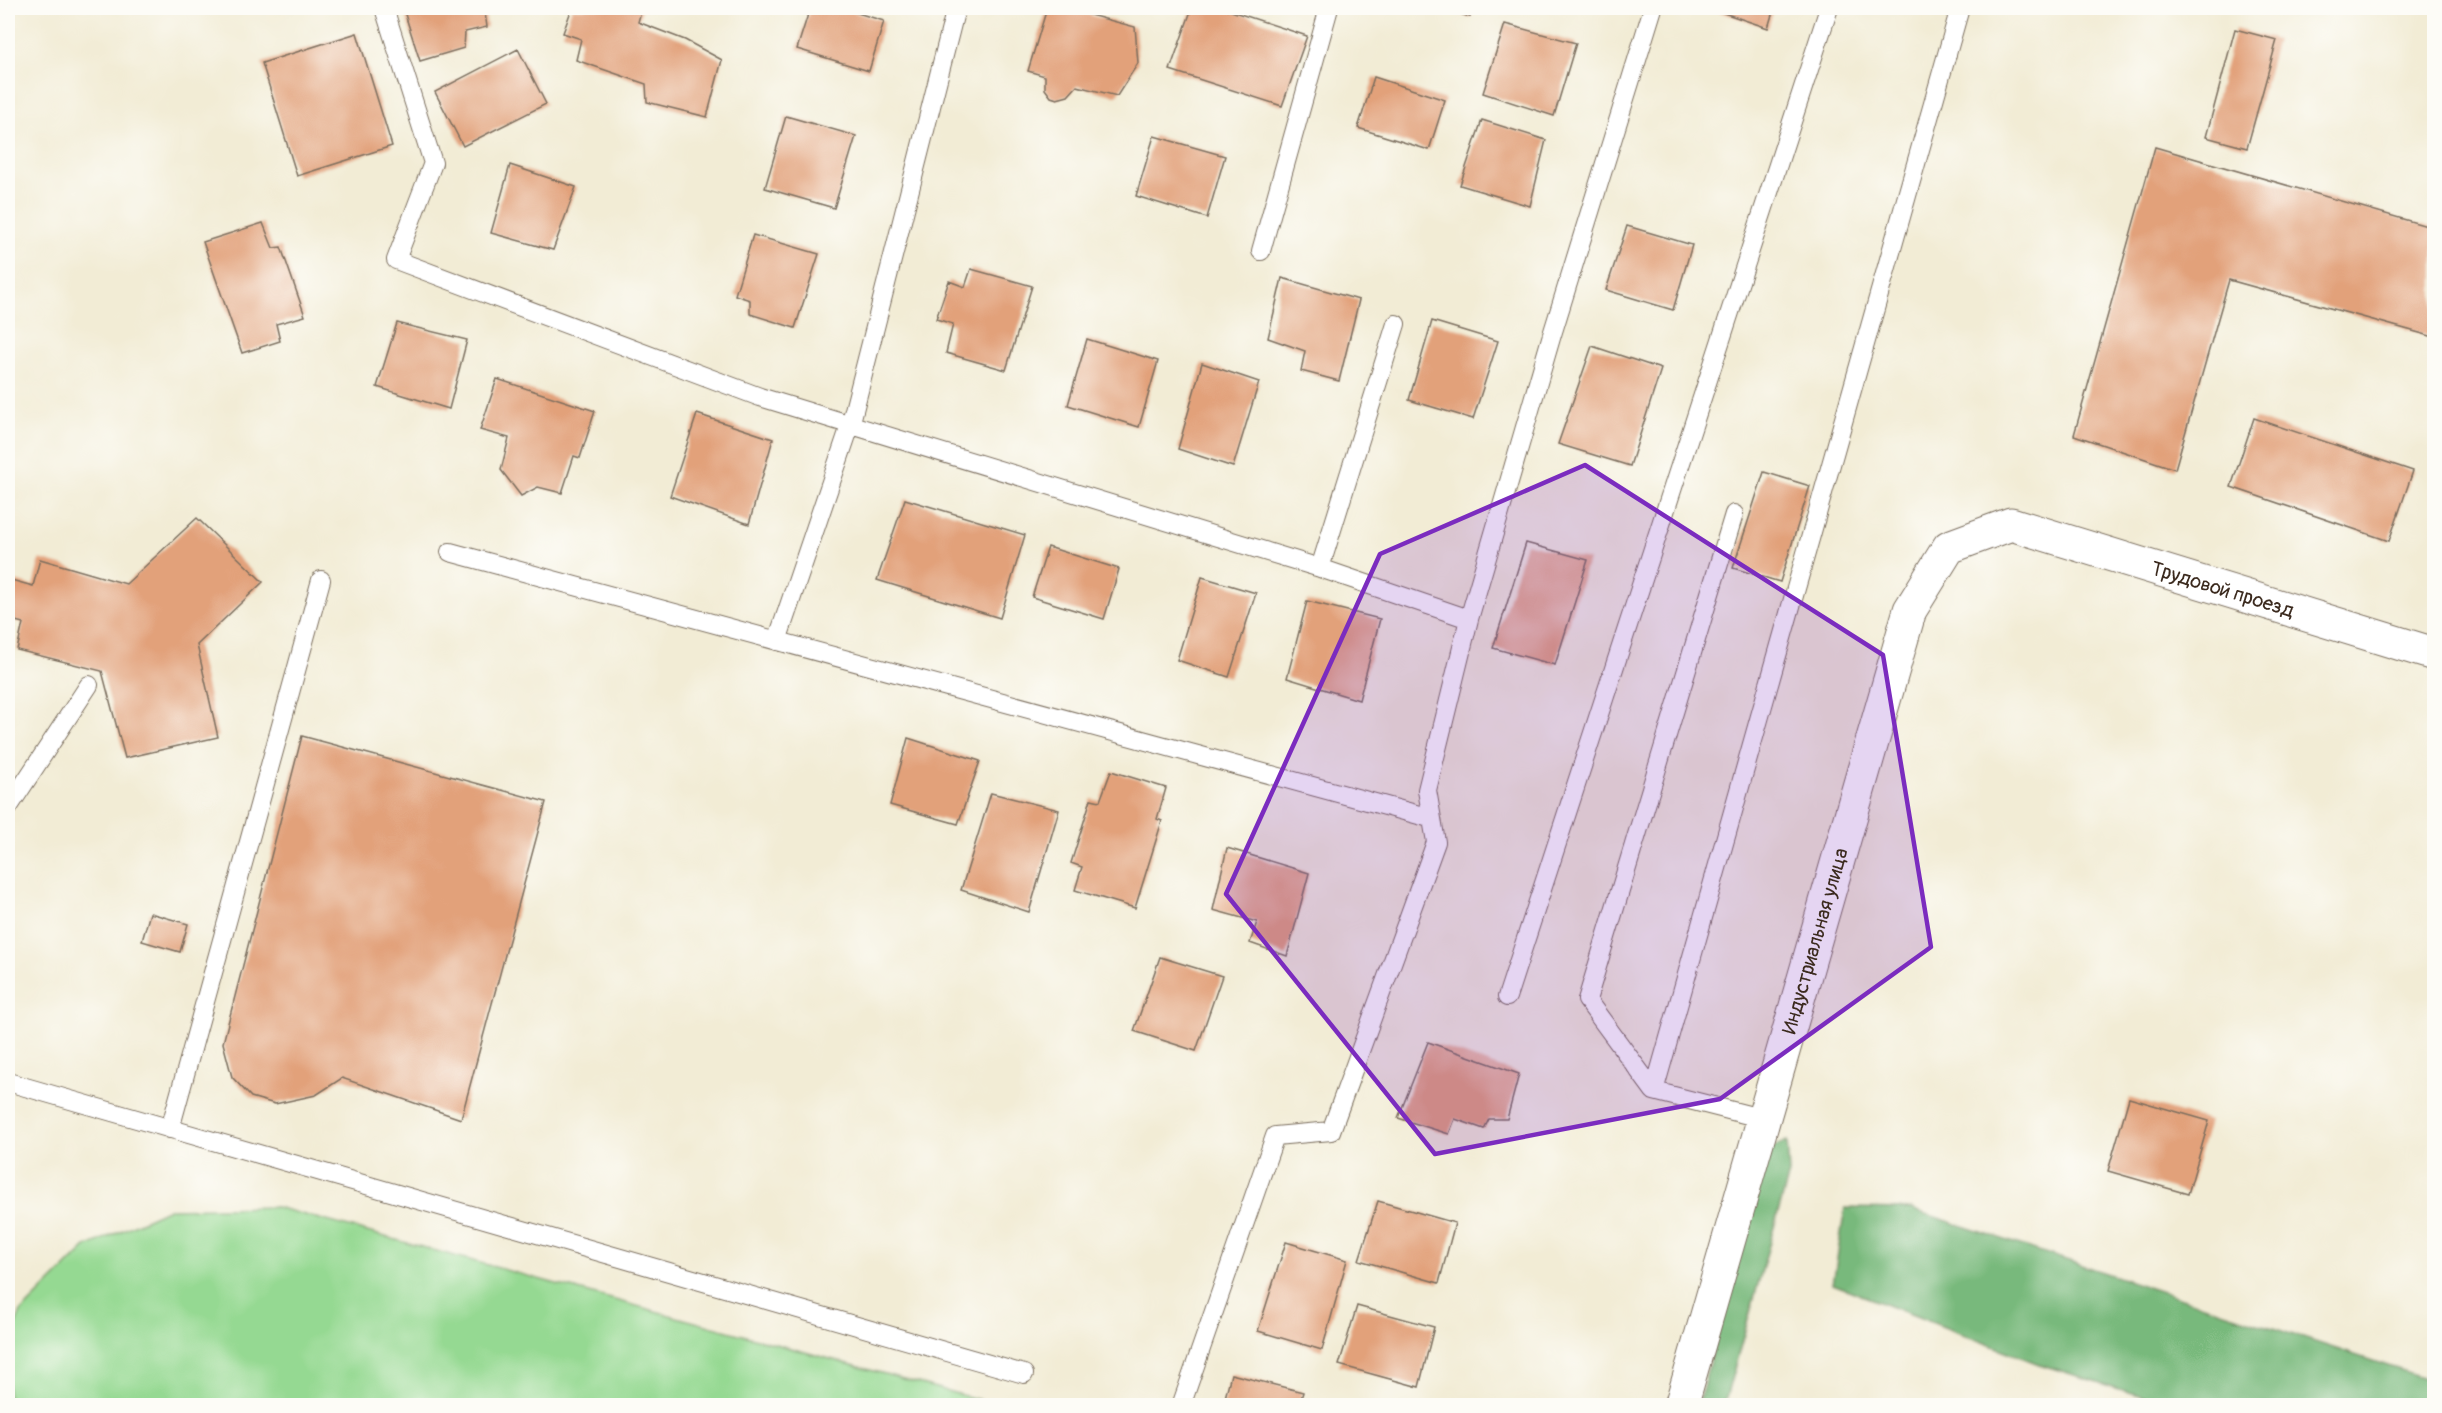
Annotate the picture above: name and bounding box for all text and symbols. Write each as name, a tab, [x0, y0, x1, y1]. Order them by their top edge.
street label: Трудовой проезд	[2148, 556, 2297, 623]
street label: Индустриальная улица	[1777, 845, 1854, 1037]

